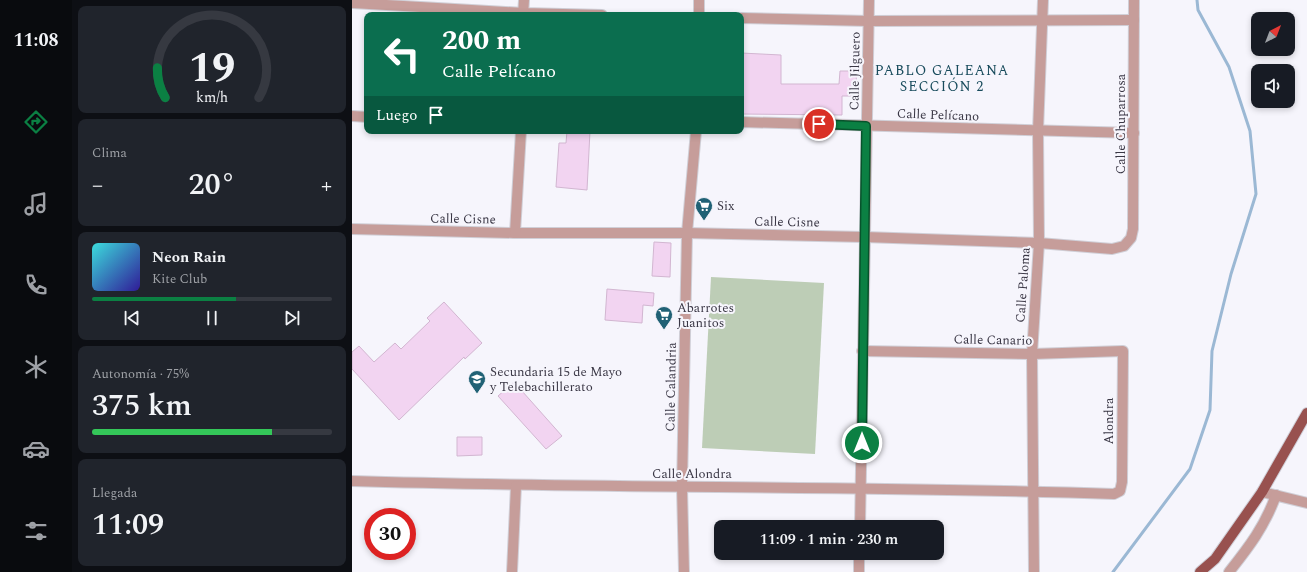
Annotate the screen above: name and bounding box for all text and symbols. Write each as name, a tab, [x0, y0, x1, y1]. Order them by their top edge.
north arrow	[1251, 12, 1295, 56]
map controls	[1251, 12, 1295, 108]
text: 200 m	[442, 19, 521, 62]
text: 11:08	[13, 27, 59, 54]
icon: left	[376, 28, 428, 80]
street label: Calle Jilguero	[844, 32, 866, 110]
text: 19	[189, 36, 235, 99]
text: Calle Pelícano	[442, 58, 556, 85]
district label: PABLO GALEANA SECCIÓN 2	[875, 60, 1009, 97]
button: sound	[1251, 64, 1295, 108]
street label: Calle Chuparrosa	[1111, 73, 1131, 174]
text: km/h	[196, 86, 228, 108]
text: Luego	[376, 104, 417, 127]
icon: arrive	[425, 104, 447, 126]
street label: Calle Pelícano	[897, 104, 979, 126]
pin	[802, 107, 836, 141]
icon: directions	[22, 108, 50, 136]
icon: arrive	[808, 113, 830, 135]
text: Clima	[92, 143, 127, 163]
text: 20°	[188, 162, 236, 208]
text: −	[92, 169, 103, 202]
text: +	[321, 169, 332, 202]
icon: music	[22, 190, 50, 218]
supermarket icon: Six	[694, 196, 714, 221]
place label: Six	[717, 196, 735, 216]
street label: Calle Cisne	[430, 208, 496, 230]
street label: Calle Cisne	[754, 211, 820, 233]
text: Neon Rain	[152, 246, 226, 269]
street label: Calle Paloma	[1010, 246, 1036, 323]
text: Kite Club	[152, 269, 207, 289]
icon: phone	[22, 271, 50, 299]
place label: Abarrotes Juanitos	[677, 298, 734, 333]
supermarket icon: Abarrotes Juanitos	[654, 305, 674, 330]
icon: previous	[121, 307, 143, 329]
icon: pause	[201, 307, 223, 329]
icon: next	[281, 307, 303, 329]
street label: Calle Canario	[953, 329, 1033, 351]
street label: Calle Calandria	[660, 342, 682, 432]
icon: climate	[22, 353, 50, 381]
place label: Secundaria 15 de Mayo y Telebachillerato	[489, 362, 622, 397]
text: Autonomía · 75%	[92, 364, 189, 384]
school or university icon: Secundaria 15 de Mayo y Telebachillerato	[467, 369, 487, 394]
text: 375 km	[92, 383, 192, 429]
street label: Alondra	[1099, 397, 1119, 444]
position arrow	[841, 422, 883, 464]
icon: car	[22, 435, 50, 463]
street label: Calle Alondra	[652, 464, 733, 484]
text: Llegada	[92, 483, 137, 503]
text: 11:09	[92, 502, 164, 548]
speed limit sign: 30	[364, 508, 416, 560]
icon: filters	[22, 517, 50, 545]
text: 11:09 · 1 min · 230 m	[760, 528, 898, 551]

